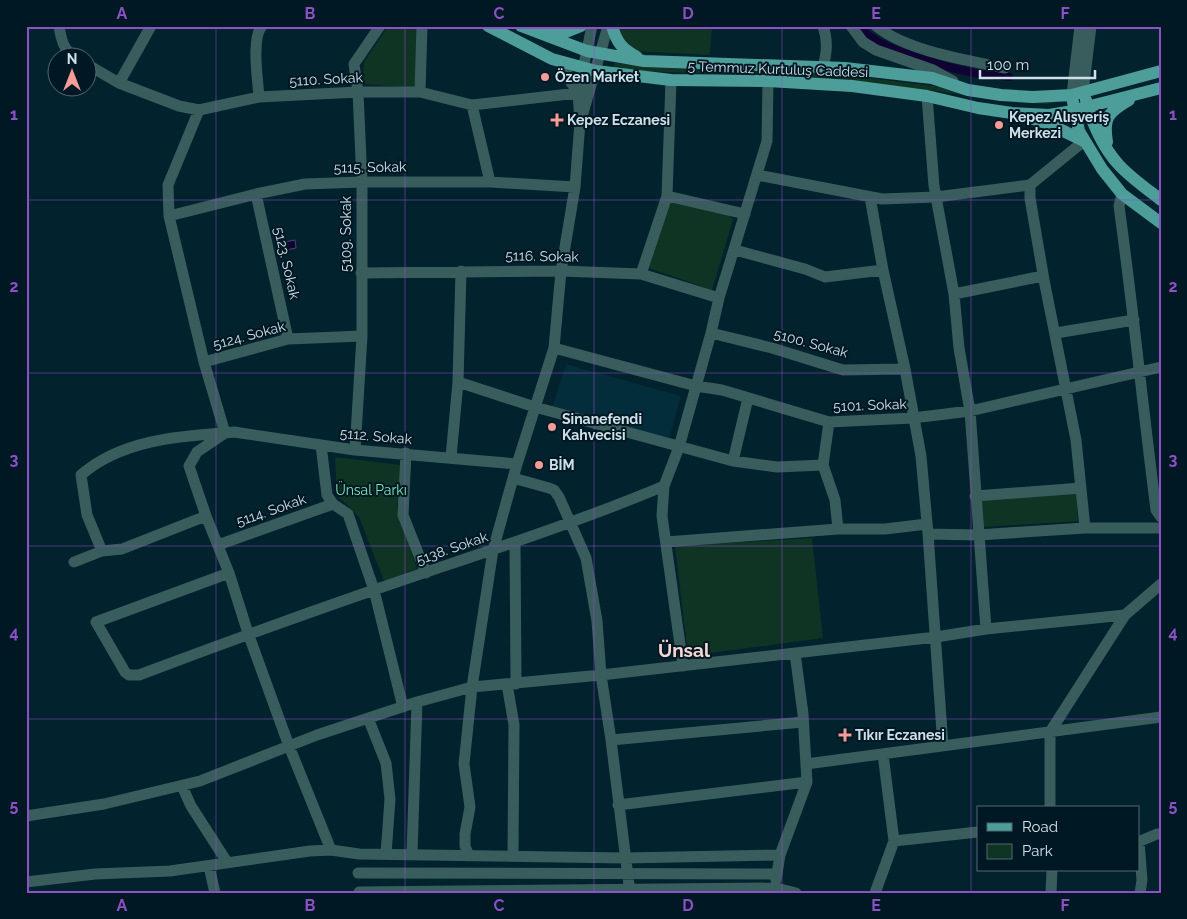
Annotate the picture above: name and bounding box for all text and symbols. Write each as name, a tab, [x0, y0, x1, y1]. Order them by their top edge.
text: A	[117, 4, 128, 23]
text: B	[305, 4, 316, 23]
text: C	[494, 4, 505, 23]
text: D	[682, 4, 694, 23]
text: E	[871, 4, 881, 23]
text: F	[1060, 4, 1070, 23]
north arrow	[48, 48, 98, 98]
scale bar	[980, 48, 1094, 80]
text: N	[67, 51, 77, 67]
text: 100 m	[987, 56, 1029, 74]
street label: 5 Temmuz Kurtuluş Caddesi	[687, 58, 869, 80]
place label: Özen Market	[555, 68, 640, 85]
street label: 5110. Sokak	[289, 69, 364, 89]
marker: Özen Market	[539, 71, 551, 83]
text: 1	[10, 105, 18, 124]
text: 1	[1169, 105, 1177, 124]
place label: Kepez Alışveriş Merkezi	[1009, 109, 1109, 141]
place label: Kepez Eczanesi	[567, 112, 670, 128]
marker: Kepez Eczanesi	[551, 114, 563, 126]
marker: Kepez Alışveriş Merkezi	[993, 119, 1005, 131]
street label: 5115. Sokak	[333, 158, 407, 176]
street label: 5109. Sokak	[338, 195, 354, 272]
street label: 5123. Sokak	[271, 225, 303, 301]
street label: 5116. Sokak	[505, 247, 579, 265]
text: 2	[9, 277, 19, 296]
text: 2	[1168, 277, 1178, 296]
street label: 5124. Sokak	[211, 318, 287, 352]
street label: 5100. Sokak	[772, 325, 850, 361]
street label: 5101. Sokak	[833, 396, 908, 414]
place label: Sinanefendi Kahvecisi	[562, 411, 642, 443]
marker: Sinanefendi Kahvecisi	[546, 421, 558, 433]
street label: 5112. Sokak	[339, 425, 413, 447]
text: 3	[10, 450, 19, 469]
text: 3	[1169, 450, 1178, 469]
place label: BİM	[549, 456, 575, 473]
marker: BİM	[533, 459, 545, 471]
park label: Ünsal Parkı	[335, 480, 407, 498]
street label: 5114. Sokak	[234, 490, 309, 529]
street label: 5138. Sokak	[414, 528, 491, 568]
text: 4	[9, 623, 19, 642]
text: 4	[1168, 623, 1178, 642]
district label: Ünsal	[658, 639, 711, 661]
place label: Tıkır Eczanesi	[855, 727, 945, 743]
marker: Tıkır Eczanesi	[839, 729, 851, 741]
text: 5	[10, 796, 19, 815]
text: 5	[1169, 796, 1178, 815]
legend	[977, 806, 1140, 872]
text: Road	[1022, 818, 1058, 836]
text: Park	[1022, 842, 1053, 860]
text: A	[117, 896, 128, 915]
text: B	[305, 896, 316, 915]
text: C	[494, 896, 505, 915]
text: D	[682, 896, 694, 915]
text: E	[871, 896, 881, 915]
text: F	[1060, 896, 1070, 915]

